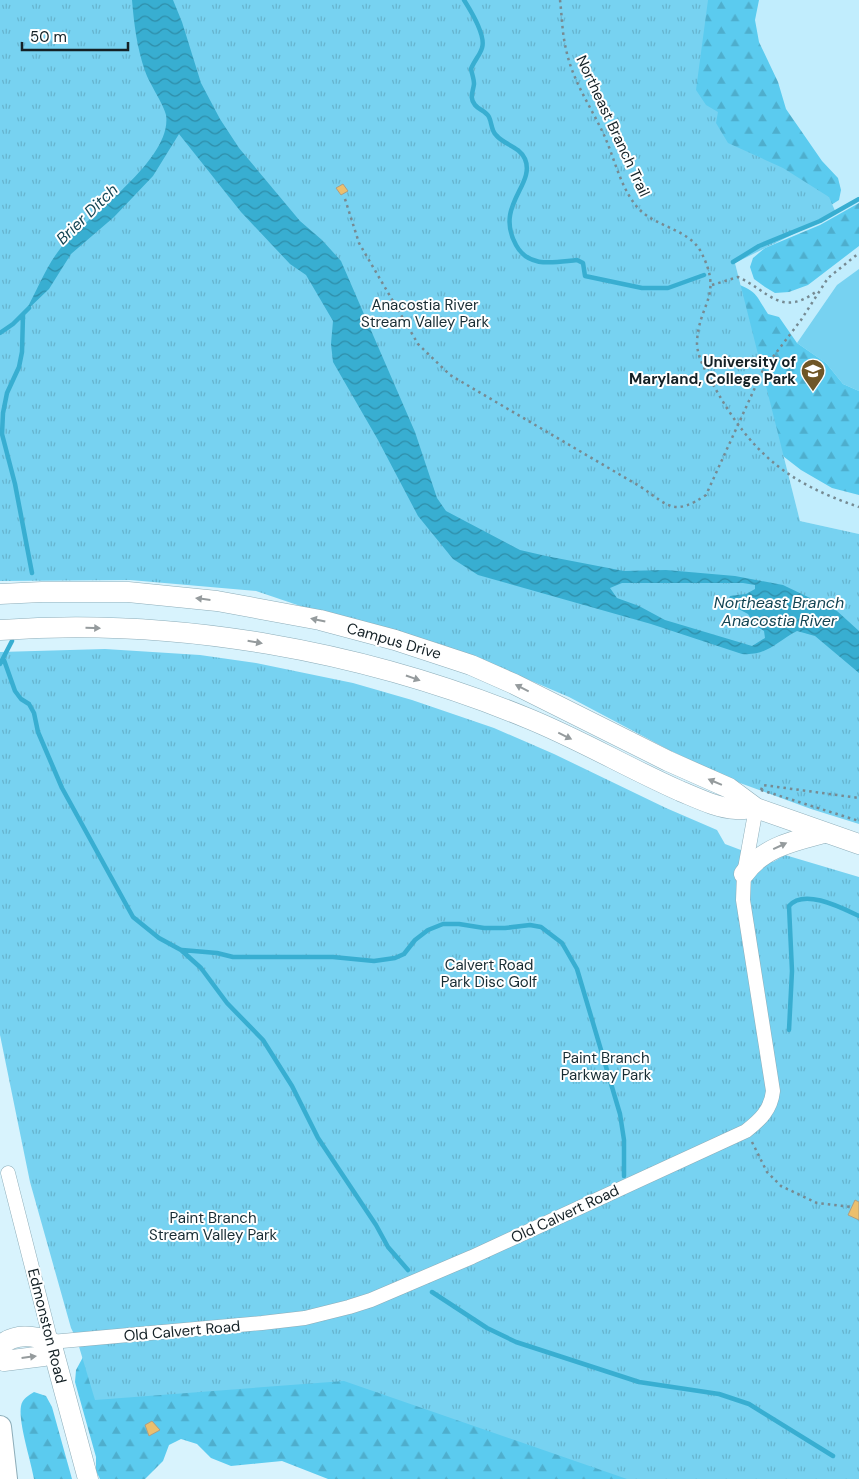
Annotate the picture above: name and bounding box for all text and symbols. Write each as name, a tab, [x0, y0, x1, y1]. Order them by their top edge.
scale bar	[22, 20, 129, 52]
text: 50 m	[30, 27, 67, 47]
street label: Northeast Branch Trail	[571, 52, 655, 200]
water label: Brier Ditch	[52, 179, 122, 249]
park label: Anacostia River Stream Valley Park	[361, 295, 489, 332]
place label: University of Maryland, College Park	[629, 352, 796, 389]
school or university icon: University of Maryland, College Park	[800, 358, 826, 392]
water label: Northeast Branch Anacostia River	[714, 592, 844, 631]
one-way arrow	[194, 595, 210, 603]
one-way arrow	[311, 616, 326, 624]
street label: Campus Drive	[344, 618, 444, 664]
one-way arrow	[85, 625, 101, 633]
one-way arrow	[247, 639, 263, 647]
one-way arrow	[406, 675, 421, 683]
one-way arrow	[515, 684, 529, 692]
one-way arrow	[558, 732, 572, 740]
one-way arrow	[707, 778, 722, 786]
one-way arrow	[773, 841, 787, 849]
park label: Calvert Road Park Disc Golf	[441, 955, 537, 992]
park label: Paint Branch Parkway Park	[561, 1048, 652, 1085]
street label: Old Calvert Road	[508, 1180, 622, 1248]
park label: Paint Branch Stream Valley Park	[149, 1208, 277, 1245]
street label: Edmonston Road	[23, 1266, 71, 1386]
street label: Old Calvert Road	[123, 1316, 241, 1346]
one-way arrow	[22, 1353, 38, 1361]

